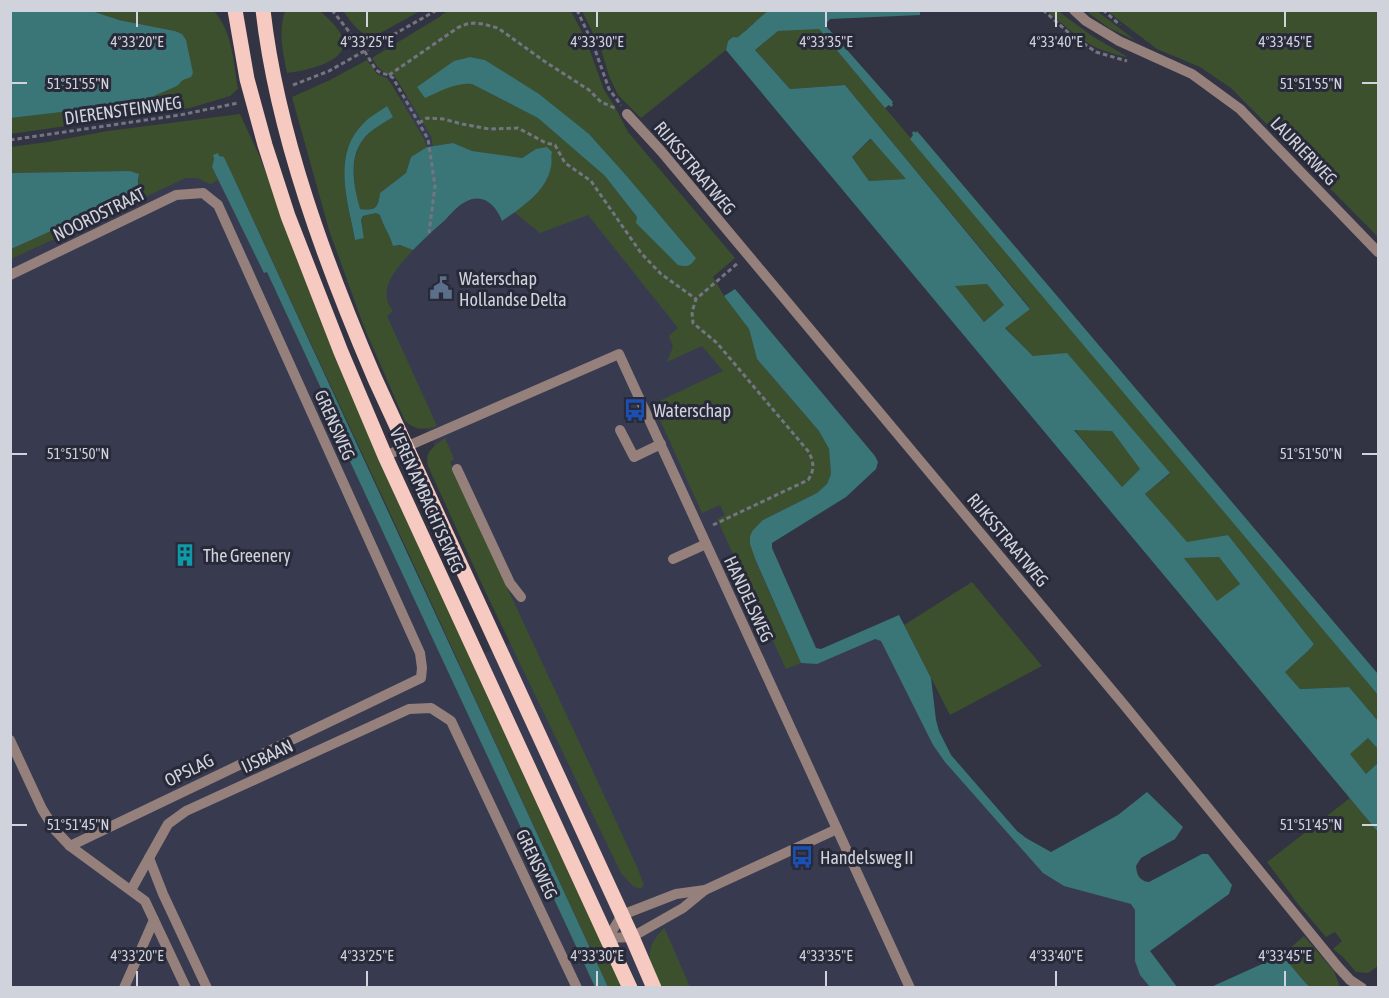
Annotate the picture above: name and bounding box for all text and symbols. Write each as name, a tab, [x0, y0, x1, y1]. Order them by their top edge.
text: 4°33'20"E	[110, 33, 164, 50]
text: 4°33'25"E	[340, 33, 394, 50]
text: 4°33'30"E	[570, 33, 624, 50]
text: 4°33'35"E	[799, 33, 853, 50]
text: 4°33'40"E	[1029, 33, 1083, 50]
text: 4°33'45"E	[1258, 33, 1312, 50]
text: 51°51'55"N	[47, 75, 109, 92]
text: 51°51'55"N	[1280, 75, 1342, 92]
street label: DIERENSTEINWEG	[63, 91, 183, 129]
street label: LAURIERWEG	[1266, 113, 1342, 189]
street label: RIJKSSTRAATWEG	[650, 117, 740, 219]
street label: NOORDSTRAAT	[49, 183, 149, 245]
place label: Waterschap Hollandse Delta	[459, 268, 567, 310]
public building icon: Waterschap Hollandse Delta	[428, 275, 454, 301]
street label: GRENSWEG	[310, 387, 360, 463]
bus stop icon: Waterschap	[622, 397, 648, 423]
place label: Waterschap	[653, 400, 731, 421]
street label: VEREN AMBACHTSEWEG	[386, 424, 468, 576]
text: 51°51'50"N	[47, 445, 109, 462]
text: 51°51'50"N	[1280, 445, 1342, 462]
street label: RIJKSSTRAATWEG	[963, 489, 1053, 591]
building icon: The Greenery	[172, 542, 198, 568]
place label: The Greenery	[203, 545, 291, 566]
street label: HANDELSWEG	[720, 553, 778, 645]
street label: IJSBAAN	[238, 735, 296, 777]
street label: OPSLAG	[161, 749, 217, 791]
text: 51°51'45"N	[47, 816, 109, 833]
text: 51°51'45"N	[1280, 816, 1342, 833]
street label: GRENSWEG	[512, 826, 562, 902]
bus stop icon: Handelsweg II	[789, 844, 815, 870]
place label: Handelsweg II	[820, 847, 914, 868]
text: 4°33'20"E	[110, 947, 164, 964]
text: 4°33'25"E	[340, 947, 394, 964]
text: 4°33'30"E	[570, 947, 624, 964]
text: 4°33'35"E	[799, 947, 853, 964]
text: 4°33'40"E	[1029, 947, 1083, 964]
text: 4°33'45"E	[1258, 947, 1312, 964]

